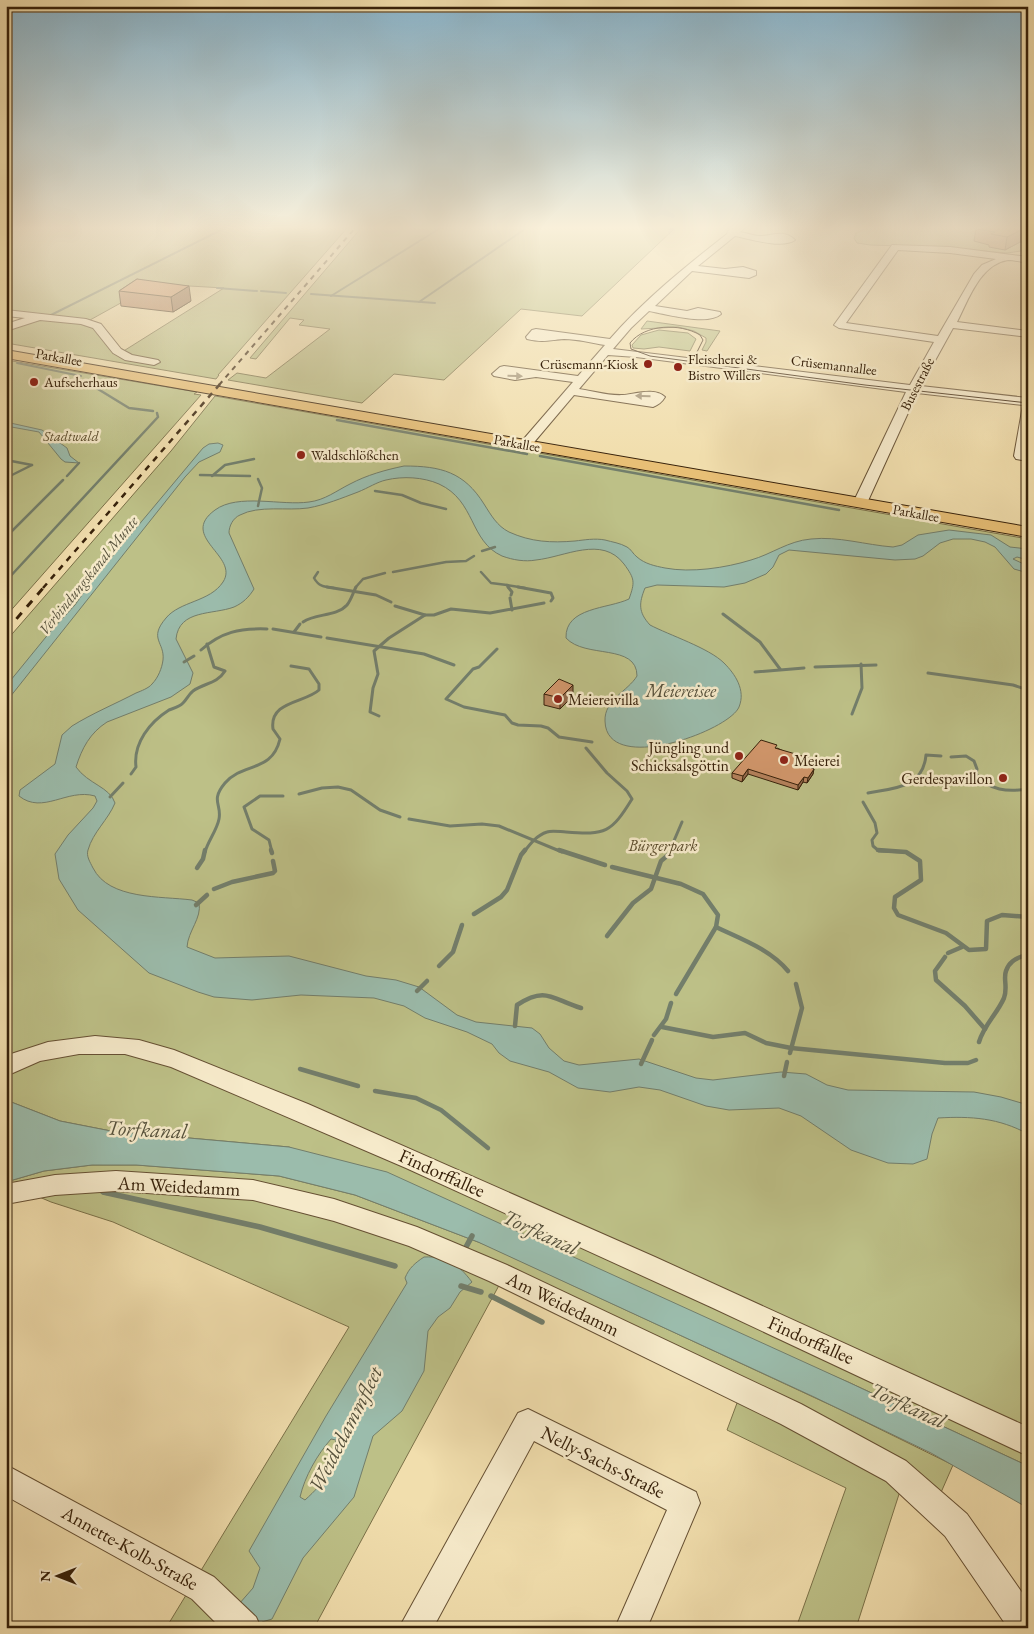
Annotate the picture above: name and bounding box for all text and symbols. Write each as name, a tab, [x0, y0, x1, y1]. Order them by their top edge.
street label: Parkallee	[34, 344, 84, 370]
place label: Fleischerei & Bistro Willers	[688, 350, 761, 384]
street label: Crüsemannallee	[790, 351, 878, 379]
street label: Busestraße	[896, 354, 938, 414]
place label: Crüsemann-Kiosk	[540, 355, 638, 373]
marker: Crüsemann-Kiosk	[642, 358, 654, 370]
marker: Fleischerei & Bistro Willers	[672, 361, 684, 373]
one-way arrow	[507, 372, 523, 380]
place label: Aufseherhaus	[43, 373, 118, 391]
marker: Aufseherhaus	[28, 376, 40, 388]
one-way arrow	[635, 392, 651, 400]
park label: Stadtwald	[42, 427, 99, 445]
street label: Parkallee	[492, 430, 542, 456]
place label: Waldschlößchen	[311, 446, 400, 464]
marker: Waldschlößchen	[295, 449, 307, 461]
street label: Parkallee	[891, 500, 941, 526]
water label: Verbindungskanal Munte	[34, 511, 142, 638]
water label: Meiereisee	[645, 679, 717, 702]
place label: Meiereivilla	[568, 689, 640, 710]
marker: Meiereivilla	[552, 693, 564, 705]
place label: Jüngling und Schicksalsgöttin	[631, 737, 730, 776]
marker: Jüngling und Schicksalsgöttin	[733, 750, 745, 762]
place label: Meierei	[794, 750, 840, 771]
marker: Meierei	[778, 754, 790, 766]
place label: Gerdespavillon	[901, 768, 994, 789]
marker: Gerdespavillon	[997, 772, 1009, 784]
park label: Bürgerpark	[627, 835, 698, 856]
water label: Torfkanal	[106, 1113, 189, 1145]
street label: Findorffallee	[395, 1143, 489, 1203]
street label: Am Weidedamm	[116, 1170, 241, 1202]
water label: Torfkanal	[499, 1203, 584, 1262]
street label: Am Weidedamm	[501, 1265, 624, 1342]
street label: Findorffallee	[764, 1310, 858, 1370]
water label: Weidedammfleet	[302, 1361, 389, 1496]
water label: Torfkanal	[866, 1376, 951, 1435]
street label: Nelly-Sachs-Straße	[537, 1420, 669, 1504]
street label: Annette-Kolb-Straße	[56, 1500, 203, 1596]
north arrow	[32, 1552, 82, 1602]
text: N	[36, 1570, 54, 1582]

